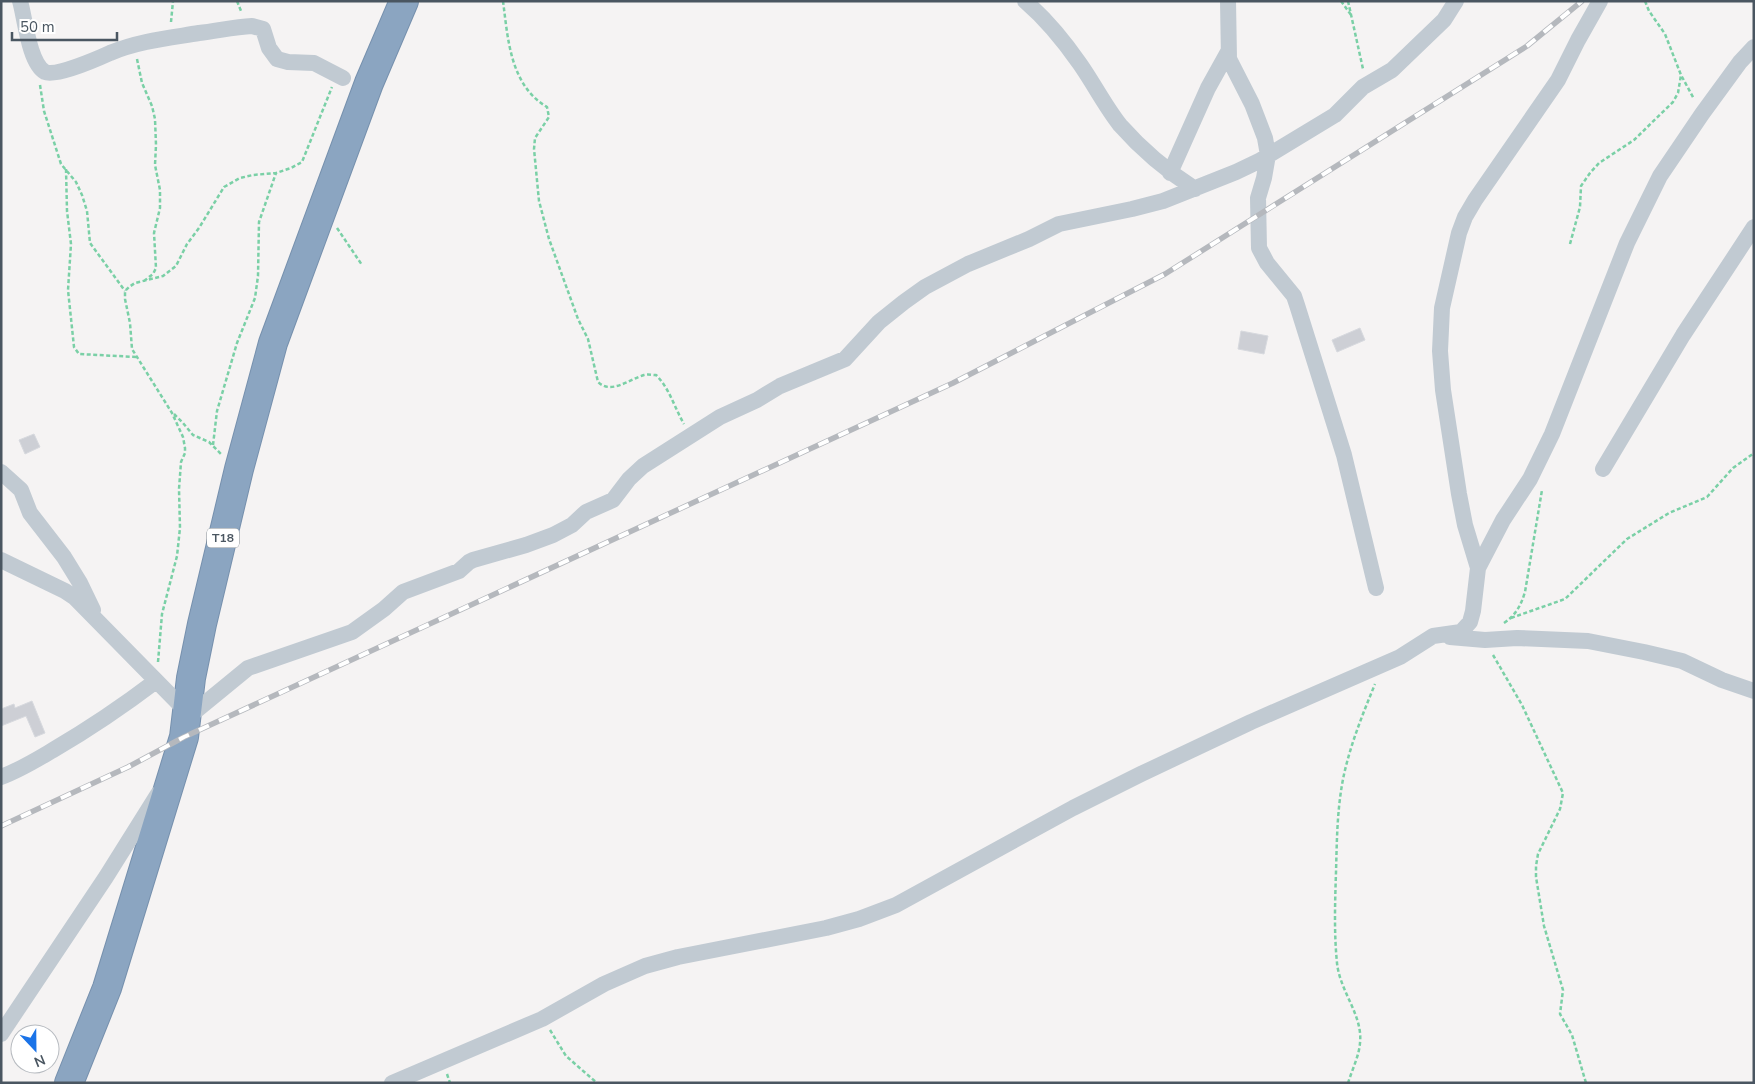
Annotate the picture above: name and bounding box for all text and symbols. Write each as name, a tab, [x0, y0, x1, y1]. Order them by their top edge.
scale bar	[12, 10, 118, 42]
text: 50 m	[20, 17, 55, 37]
road number: T18	[207, 528, 239, 548]
north arrow	[10, 1024, 60, 1074]
text: N	[31, 1050, 48, 1071]

